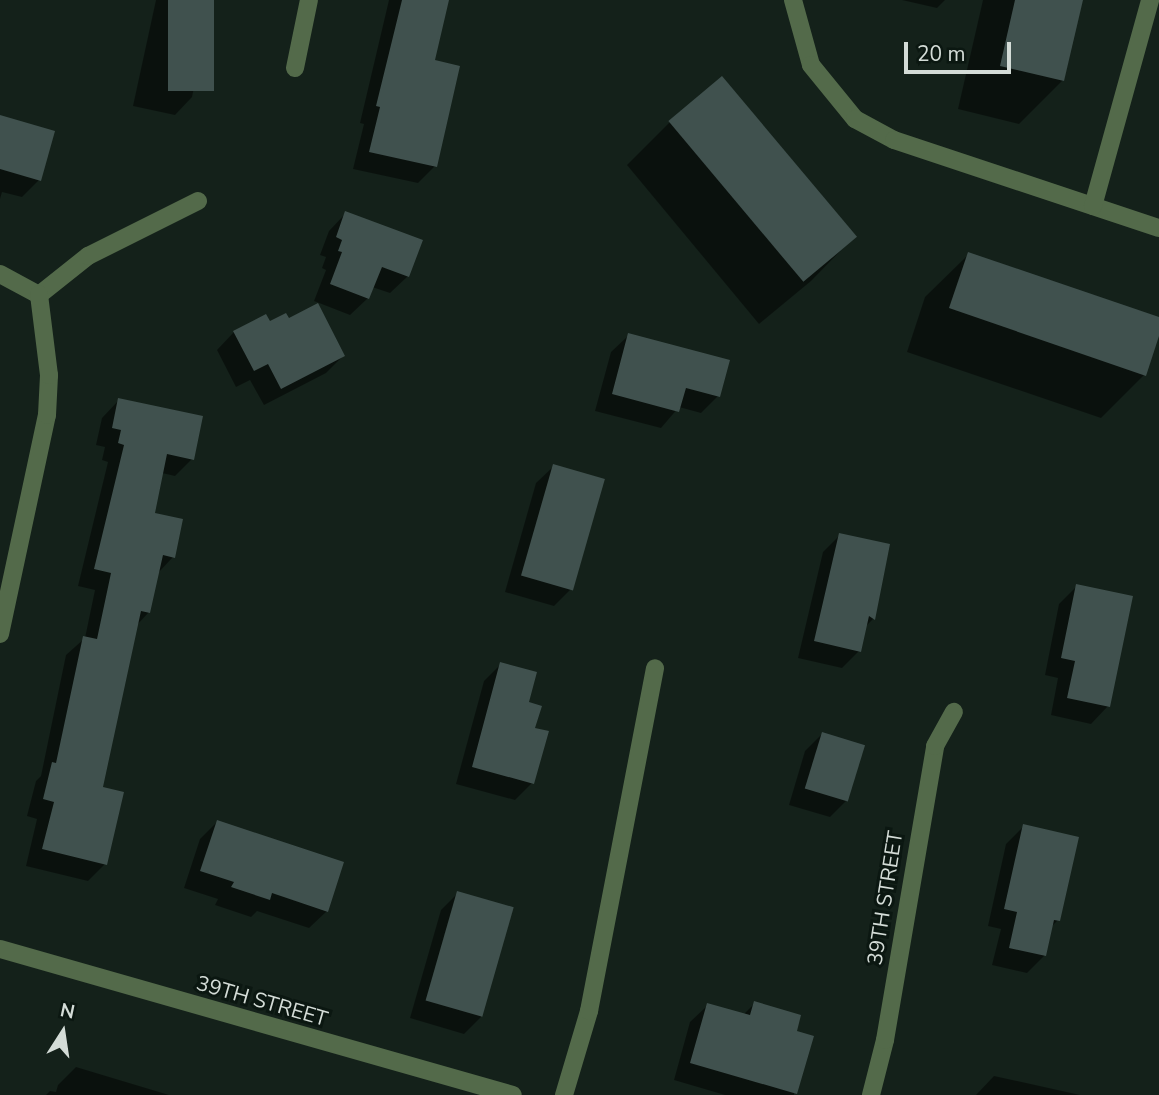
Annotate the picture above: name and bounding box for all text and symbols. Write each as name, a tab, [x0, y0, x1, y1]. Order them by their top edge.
scale bar	[907, 28, 1014, 72]
text: 20 m	[917, 40, 966, 68]
street label: 39TH STREET	[862, 829, 908, 967]
street label: 39TH STREET	[193, 970, 331, 1032]
north arrow	[28, 997, 98, 1067]
text: N	[58, 997, 77, 1026]

